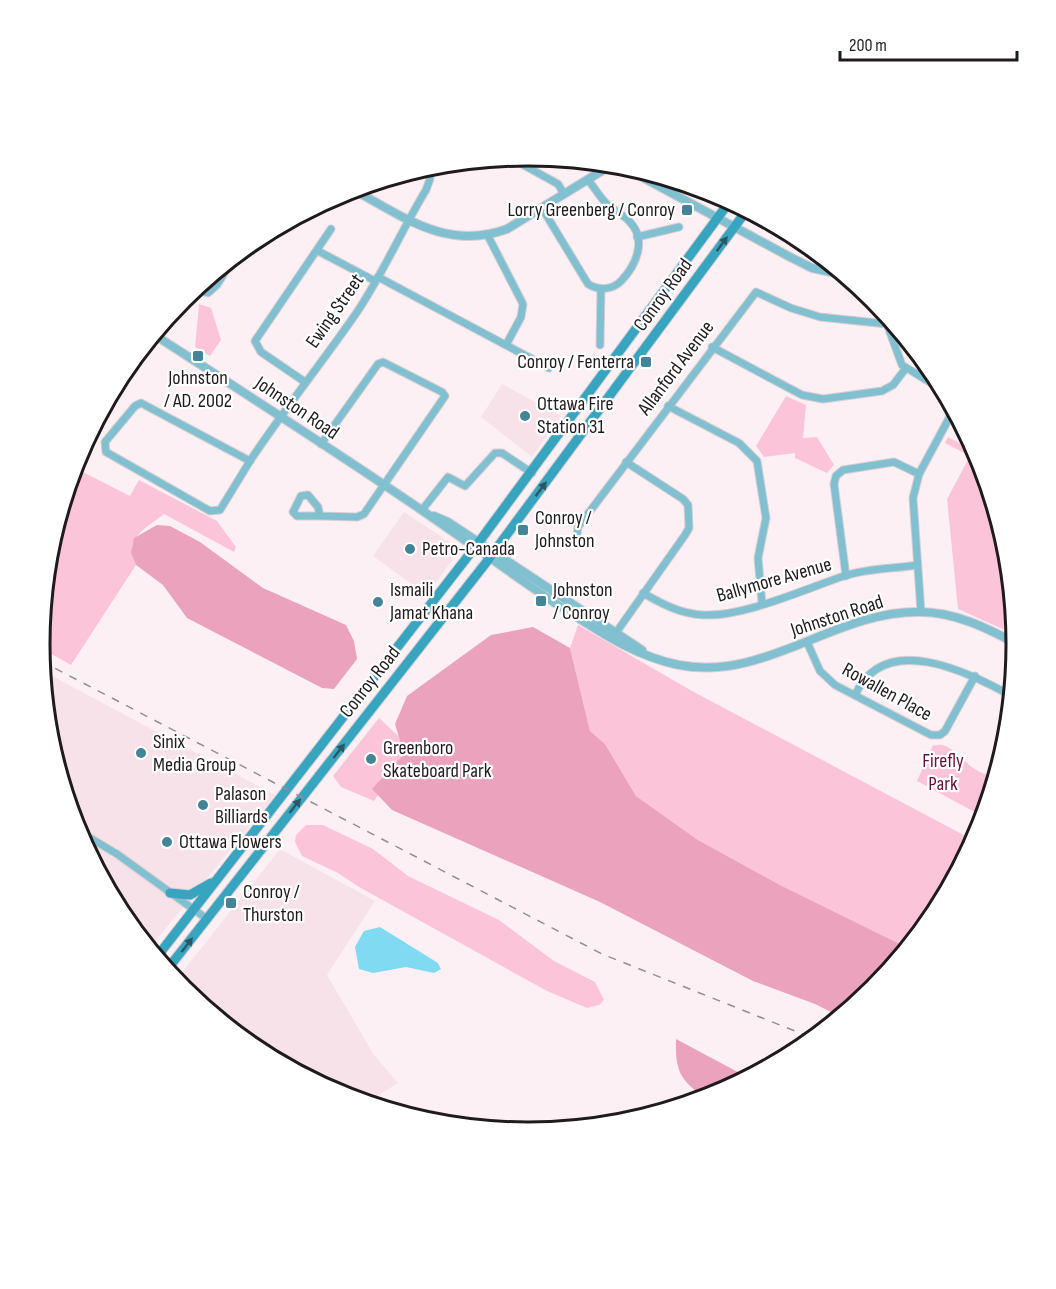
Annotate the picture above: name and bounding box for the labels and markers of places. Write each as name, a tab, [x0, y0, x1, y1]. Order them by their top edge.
place label: Lorry Greenberg / Conroy	[508, 198, 675, 222]
marker: Lorry Greenberg / Conroy	[680, 203, 694, 217]
marker: Johnston / AD. 2002	[191, 349, 205, 363]
place label: Conroy / Fenterra	[517, 350, 634, 374]
marker: Conroy / Fenterra	[639, 355, 653, 369]
place label: Johnston / AD. 2002	[164, 366, 232, 413]
place label: Ottawa Fire Station 31	[537, 392, 613, 439]
marker: Ottawa Fire Station 31	[518, 409, 532, 423]
place label: Conroy / Johnston	[534, 506, 595, 553]
marker: Conroy / Johnston	[516, 523, 530, 537]
place label: Petro-Canada	[422, 537, 515, 561]
marker: Petro-Canada	[403, 542, 417, 556]
place label: Ismaili Jamat Khana	[389, 578, 473, 625]
place label: Johnston / Conroy	[552, 578, 613, 625]
marker: Johnston / Conroy	[534, 594, 548, 608]
marker: Ismaili Jamat Khana	[371, 595, 385, 609]
place label: Sinix Media Group	[153, 730, 236, 777]
place label: Greenboro Skateboard Park	[383, 736, 492, 783]
marker: Sinix Media Group	[134, 746, 148, 760]
marker: Greenboro Skateboard Park	[364, 752, 378, 766]
place label: Palason Billiards	[215, 782, 268, 829]
marker: Palason Billiards	[196, 798, 210, 812]
place label: Ottawa Flowers	[179, 830, 282, 854]
marker: Ottawa Flowers	[160, 835, 174, 849]
place label: Conroy / Thurston	[243, 880, 303, 927]
marker: Conroy / Thurston	[224, 896, 238, 910]

